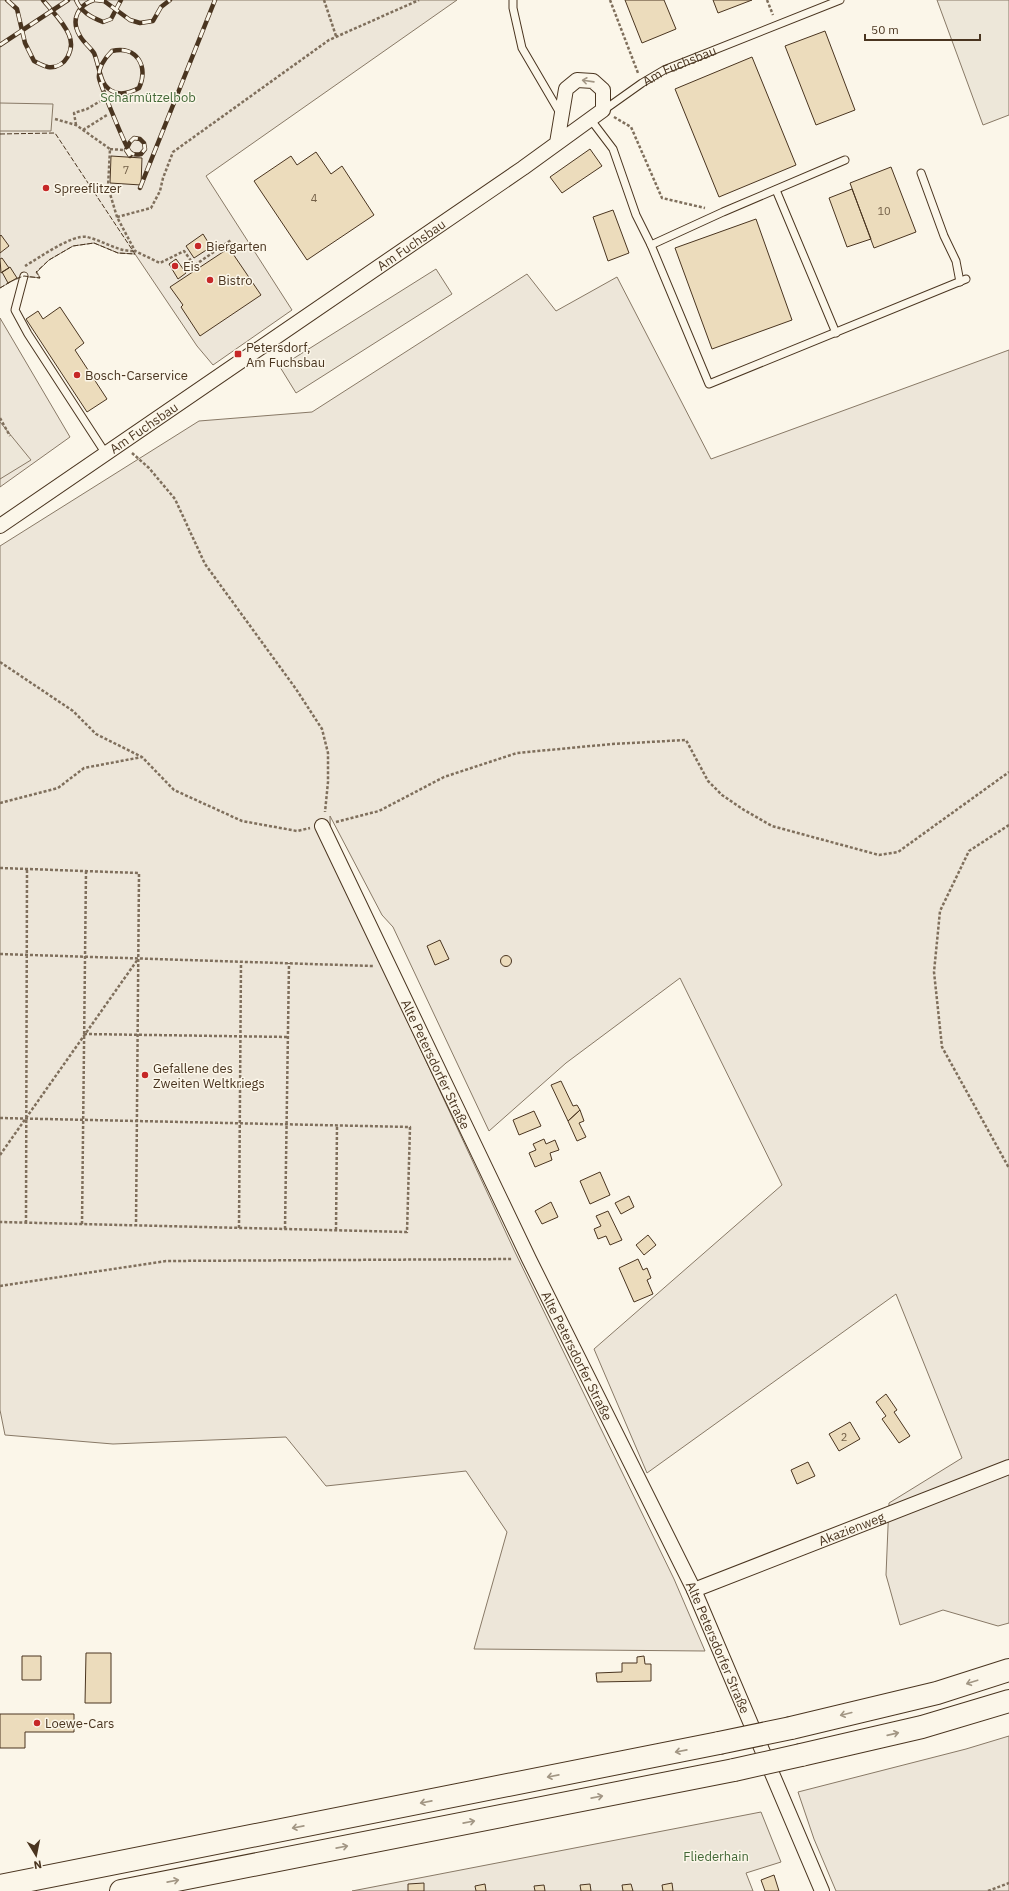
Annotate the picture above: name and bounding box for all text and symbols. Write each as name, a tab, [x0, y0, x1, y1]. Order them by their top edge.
scale bar	[865, 16, 980, 42]
text: 50 m	[871, 22, 899, 37]
street label: Am Fuchsbau	[639, 42, 719, 90]
one-way arrow	[582, 77, 595, 85]
park label: Scharmützelbob	[100, 89, 196, 106]
house number: 7	[123, 163, 129, 177]
place label: Spreeflitzer	[54, 180, 122, 197]
marker: Spreeflitzer	[41, 183, 51, 193]
house number: 4	[311, 191, 318, 205]
house number: 10	[877, 204, 891, 218]
street label: Am Fuchsbau	[374, 216, 449, 275]
place label: Biergarten	[206, 238, 267, 255]
marker: Biergarten	[193, 241, 203, 251]
place label: Eis	[183, 258, 200, 275]
marker: Eis	[170, 261, 180, 271]
place label: Bistro	[218, 272, 253, 289]
marker: Bistro	[205, 275, 215, 285]
place label: Petersdorf, Am Fuchsbau	[246, 339, 325, 371]
marker: Petersdorf, Am Fuchsbau	[233, 349, 243, 359]
place label: Bosch-Carservice	[85, 367, 188, 384]
marker: Bosch-Carservice	[72, 370, 82, 380]
street label: Am Fuchsbau	[106, 399, 181, 458]
street label: Alte Petersdorfer Straße	[397, 997, 474, 1132]
place label: Gefallene des Zweiten Weltkriegs	[153, 1060, 265, 1092]
marker: Gefallene des Zweiten Weltkriegs	[140, 1070, 150, 1080]
street label: Alte Petersdorfer Straße	[537, 1288, 616, 1423]
house number: 2	[841, 1430, 847, 1444]
street label: Akazienweg	[816, 1508, 887, 1550]
street label: Alte Petersdorfer Straße	[682, 1578, 754, 1716]
one-way arrow	[966, 1678, 978, 1686]
one-way arrow	[840, 1711, 853, 1719]
place label: Loewe-Cars	[45, 1715, 114, 1732]
marker: Loewe-Cars	[32, 1718, 42, 1728]
one-way arrow	[886, 1729, 899, 1737]
one-way arrow	[675, 1747, 688, 1755]
one-way arrow	[547, 1773, 560, 1781]
one-way arrow	[590, 1793, 603, 1801]
one-way arrow	[420, 1798, 433, 1806]
one-way arrow	[462, 1818, 475, 1826]
one-way arrow	[292, 1823, 305, 1831]
north arrow	[16, 1835, 56, 1875]
one-way arrow	[335, 1843, 348, 1851]
park label: Fliederhain	[683, 1848, 749, 1865]
text: N	[33, 1857, 43, 1872]
one-way arrow	[166, 1876, 179, 1884]

